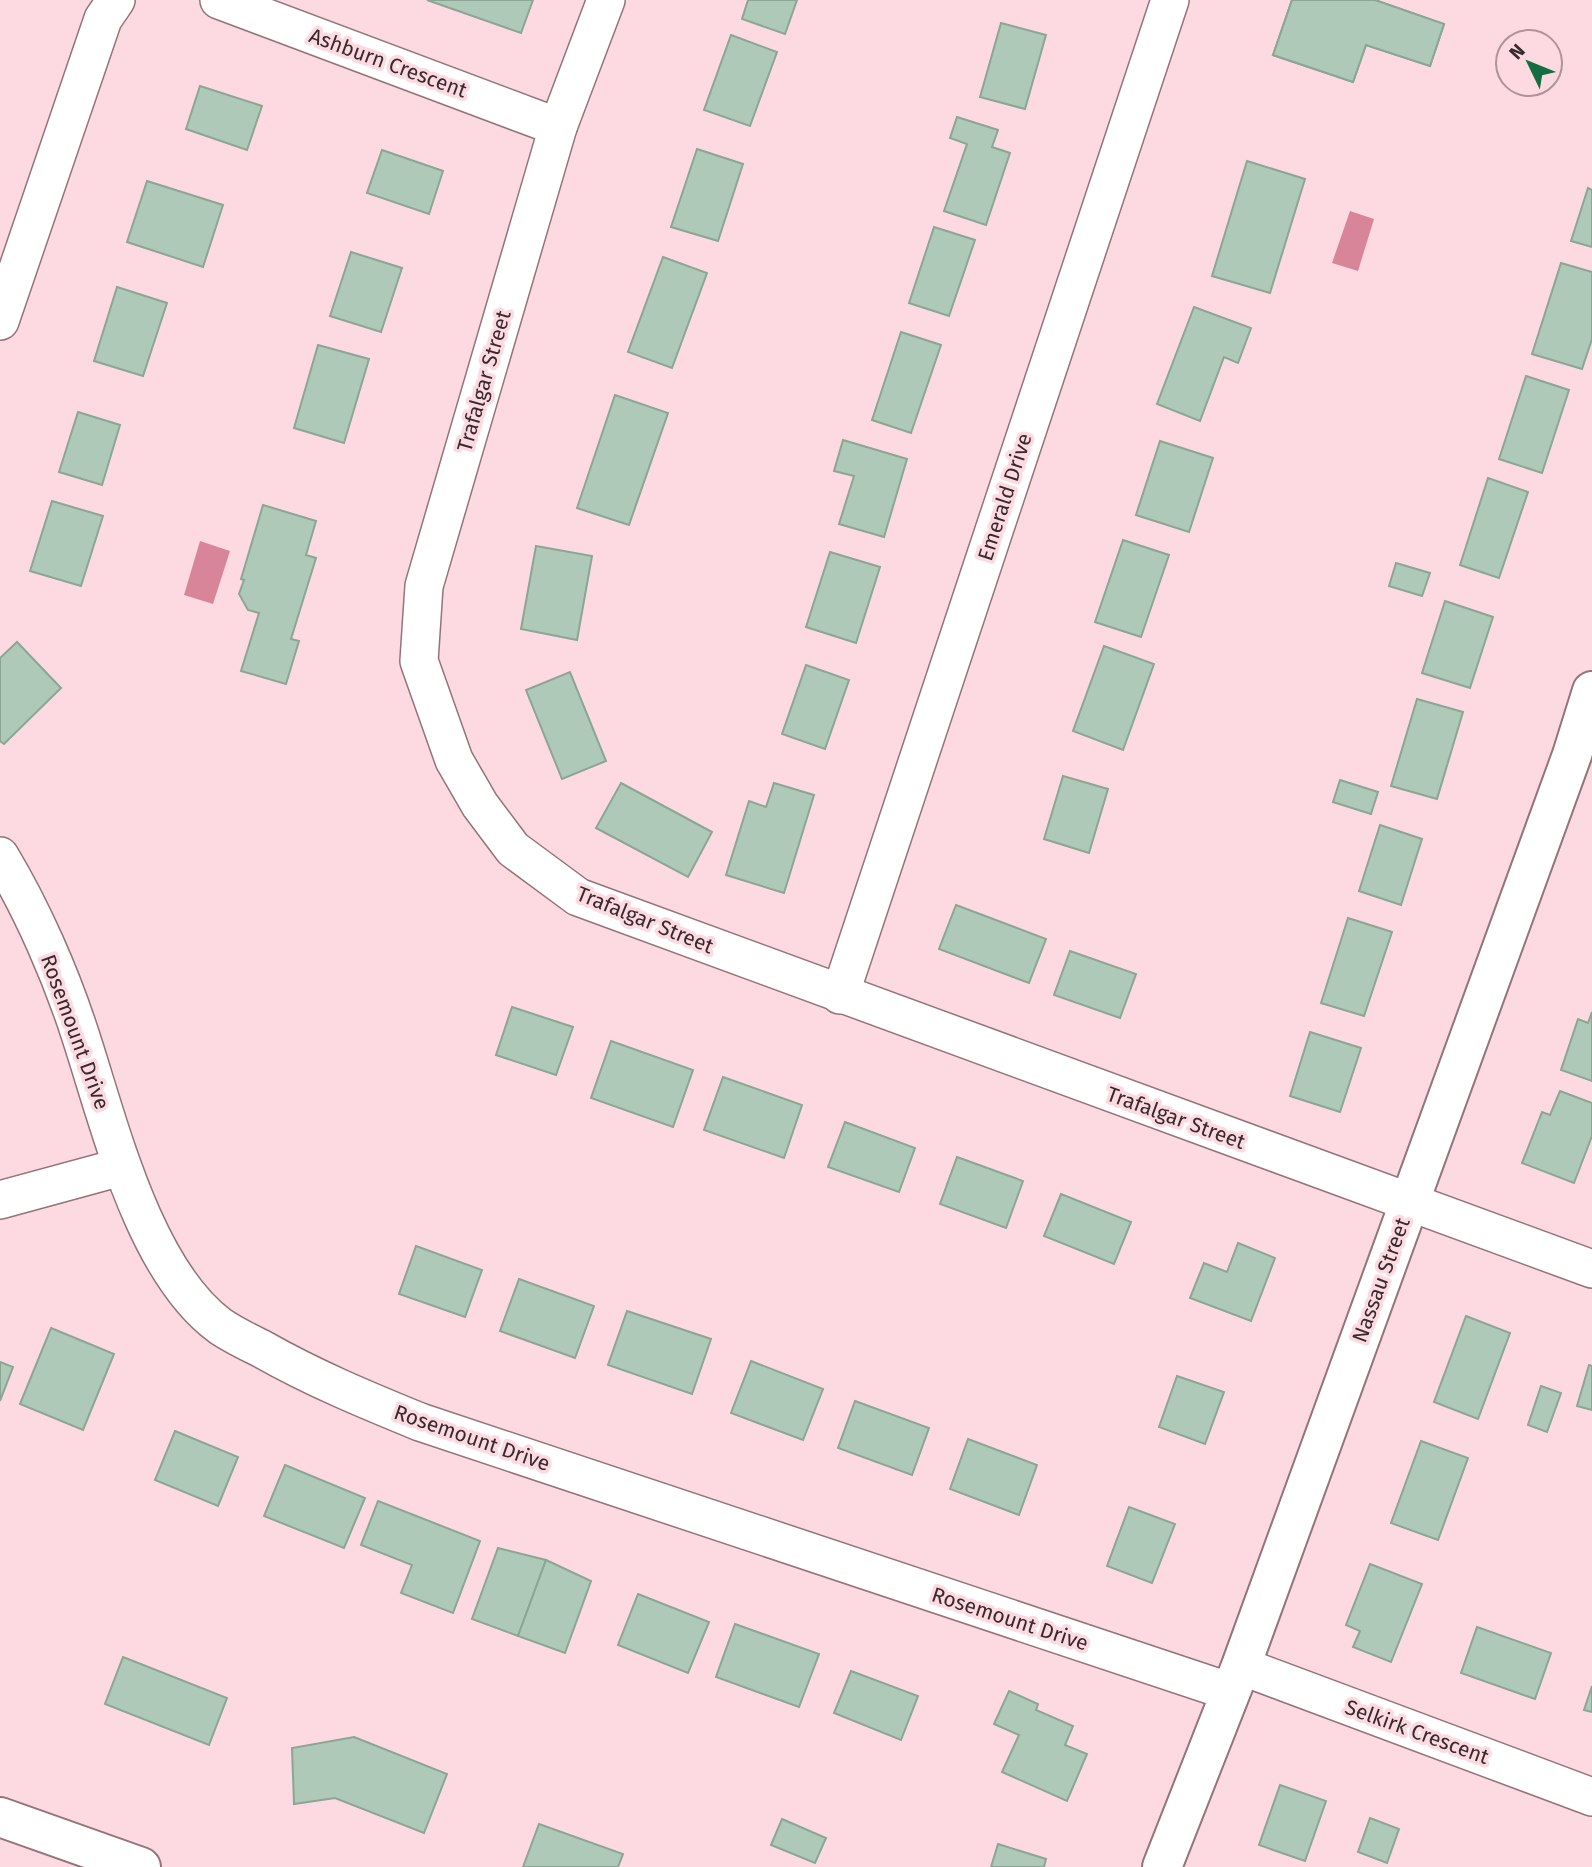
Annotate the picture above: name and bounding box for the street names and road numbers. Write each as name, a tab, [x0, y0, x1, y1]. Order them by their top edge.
street label: Ashburn Crescent	[306, 22, 471, 104]
street label: Trafalgar Street	[451, 307, 517, 455]
street label: Emerald Drive	[972, 430, 1038, 564]
street label: Trafalgar Street	[573, 881, 718, 959]
street label: Rosemount Drive	[35, 951, 115, 1113]
street label: Trafalgar Street	[1103, 1081, 1249, 1155]
street label: Nassau Street	[1346, 1214, 1416, 1346]
street label: Rosemount Drive	[391, 1399, 553, 1477]
street label: Rosemount Drive	[928, 1581, 1092, 1657]
street label: Selkirk Crescent	[1341, 1694, 1493, 1770]

